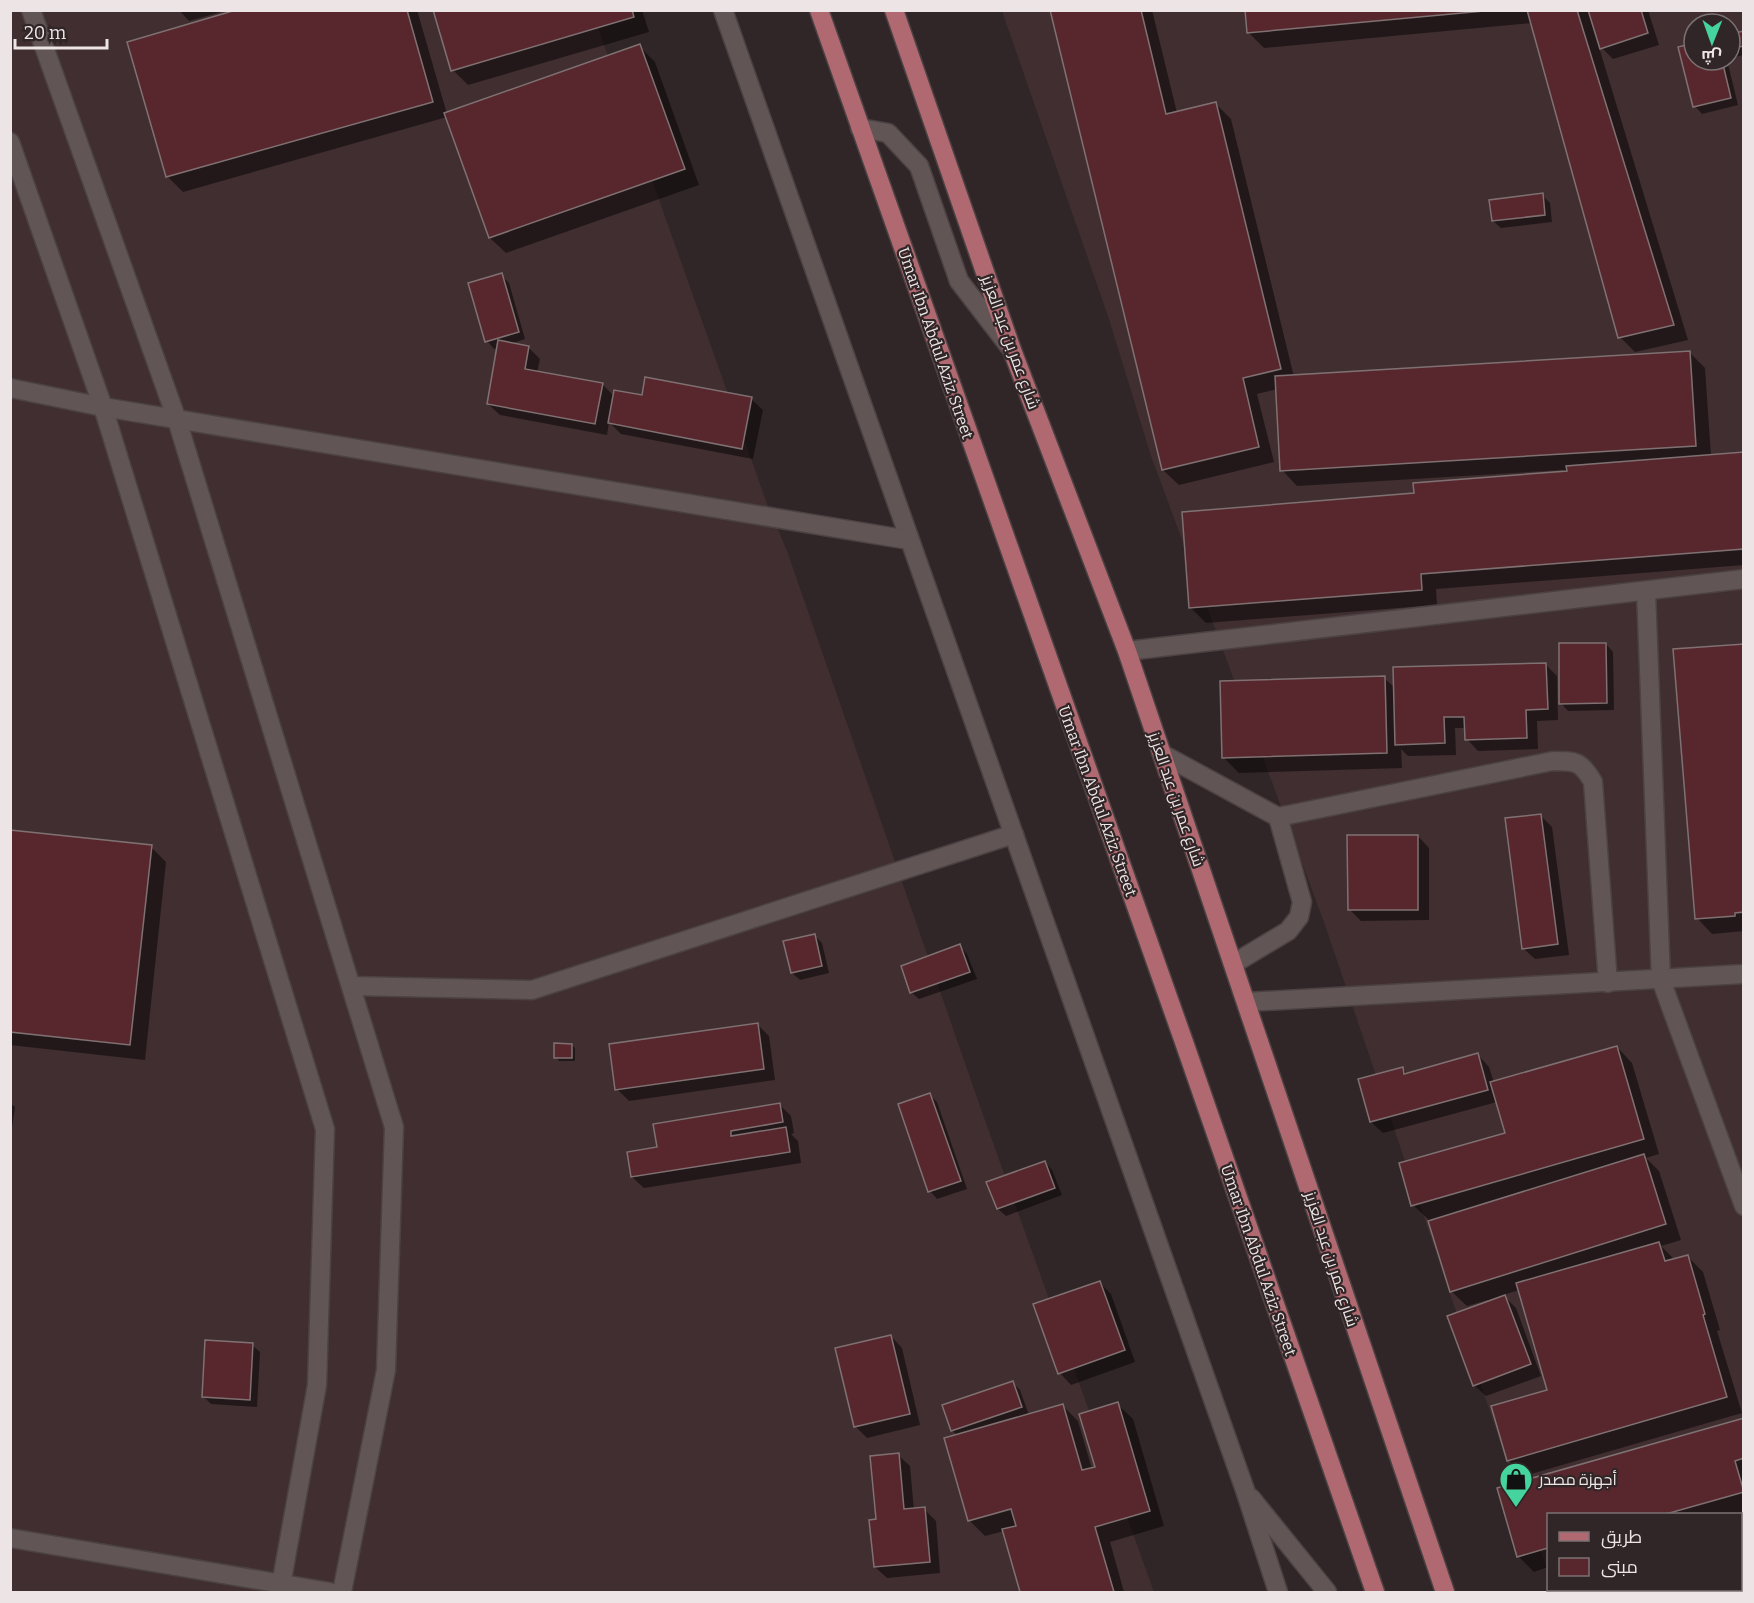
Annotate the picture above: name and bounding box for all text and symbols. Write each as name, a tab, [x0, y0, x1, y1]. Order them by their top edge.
scale bar	[15, 12, 106, 50]
north arrow	[1682, 12, 1742, 72]
text: 20 m	[24, 22, 66, 44]
text: ش	[1701, 47, 1722, 66]
street label: Umar Ibn Abdul Aziz Street	[894, 245, 977, 442]
street label: شارع عمر بن عبد العزيز	[975, 272, 1044, 412]
street label: Umar Ibn Abdul Aziz Street	[1054, 703, 1141, 899]
street label: شارع عمر بن عبد العزيز	[1142, 728, 1208, 870]
street label: Umar Ibn Abdul Aziz Street	[1217, 1162, 1300, 1359]
street label: شارع عمر بن عبد العزيز	[1298, 1188, 1362, 1330]
shop icon: أجهزة مصدر	[1498, 1461, 1534, 1508]
place label: أجهزة مصدر	[1538, 1470, 1617, 1490]
legend	[1547, 1513, 1742, 1591]
text: طريق	[1601, 1526, 1642, 1549]
text: مبنى	[1601, 1556, 1638, 1578]

